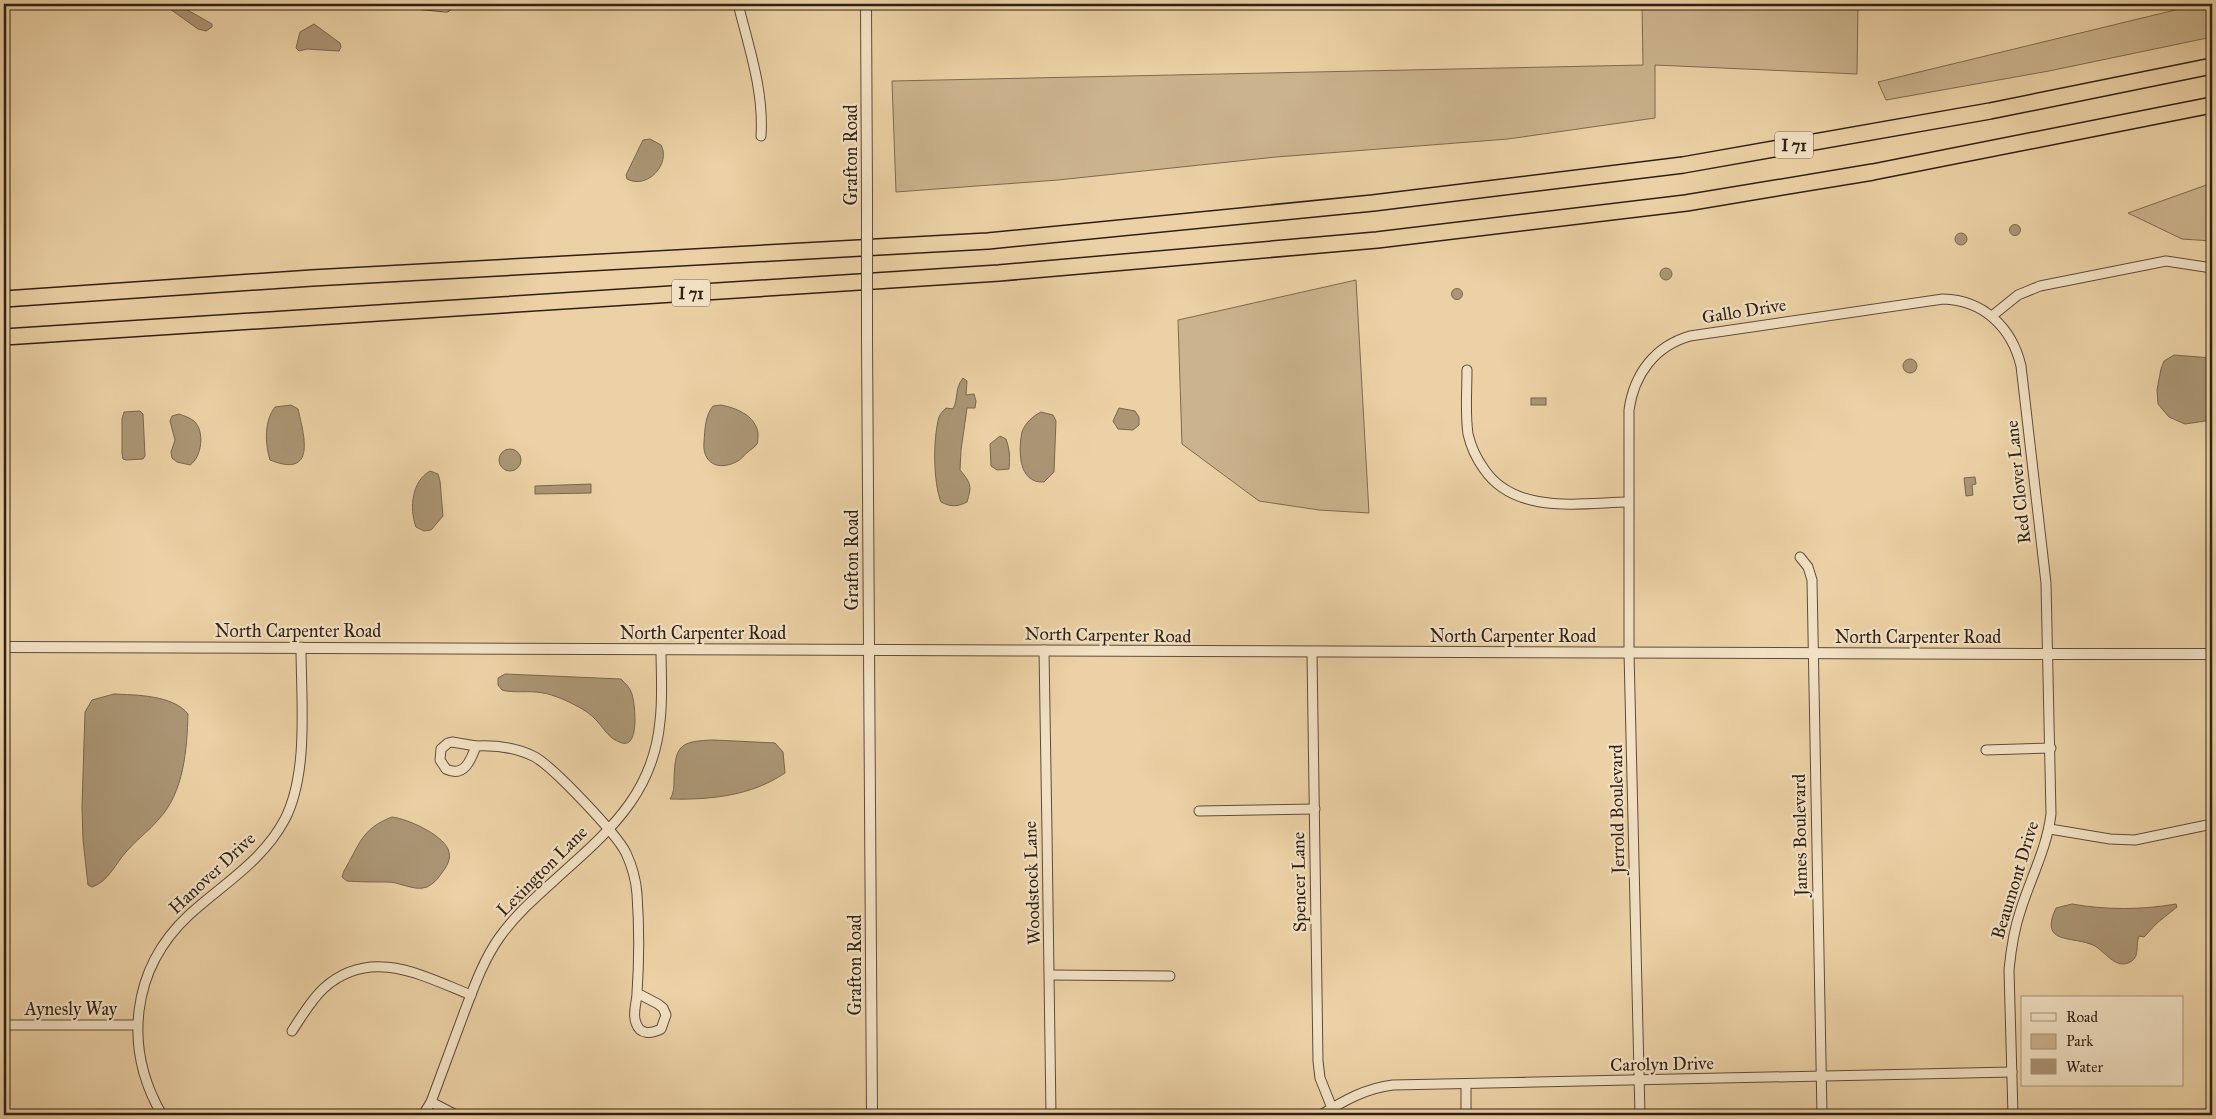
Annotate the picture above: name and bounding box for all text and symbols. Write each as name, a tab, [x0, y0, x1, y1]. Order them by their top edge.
street label: Grafton Road	[840, 104, 862, 206]
road number: I 71	[1775, 132, 1813, 158]
road number: I 71	[672, 280, 710, 306]
street label: Gallo Drive	[1700, 293, 1788, 329]
street label: Red Clover Lane	[2001, 419, 2035, 545]
street label: Grafton Road	[841, 509, 863, 611]
street label: North Carpenter Road	[215, 620, 381, 642]
street label: North Carpenter Road	[620, 622, 786, 644]
street label: North Carpenter Road	[1024, 623, 1192, 647]
street label: North Carpenter Road	[1430, 625, 1596, 647]
street label: North Carpenter Road	[1835, 626, 2001, 648]
street label: Jerrold Boulevard	[1605, 744, 1630, 876]
street label: James Boulevard	[1788, 774, 1813, 898]
street label: Beaumont Drive	[1987, 818, 2043, 942]
street label: Lexington Lane	[492, 821, 593, 922]
street label: Woodstock Lane	[1019, 821, 1045, 945]
street label: Hanover Drive	[164, 827, 260, 919]
street label: Spencer Lane	[1287, 832, 1311, 932]
street label: Grafton Road	[844, 914, 866, 1016]
legend	[2021, 996, 2184, 1086]
street label: Aynesly Way	[24, 998, 118, 1020]
text: Road	[2066, 1008, 2098, 1026]
text: Park	[2066, 1032, 2093, 1050]
street label: Carolyn Drive	[1610, 1052, 1714, 1076]
text: Water	[2066, 1058, 2103, 1076]

